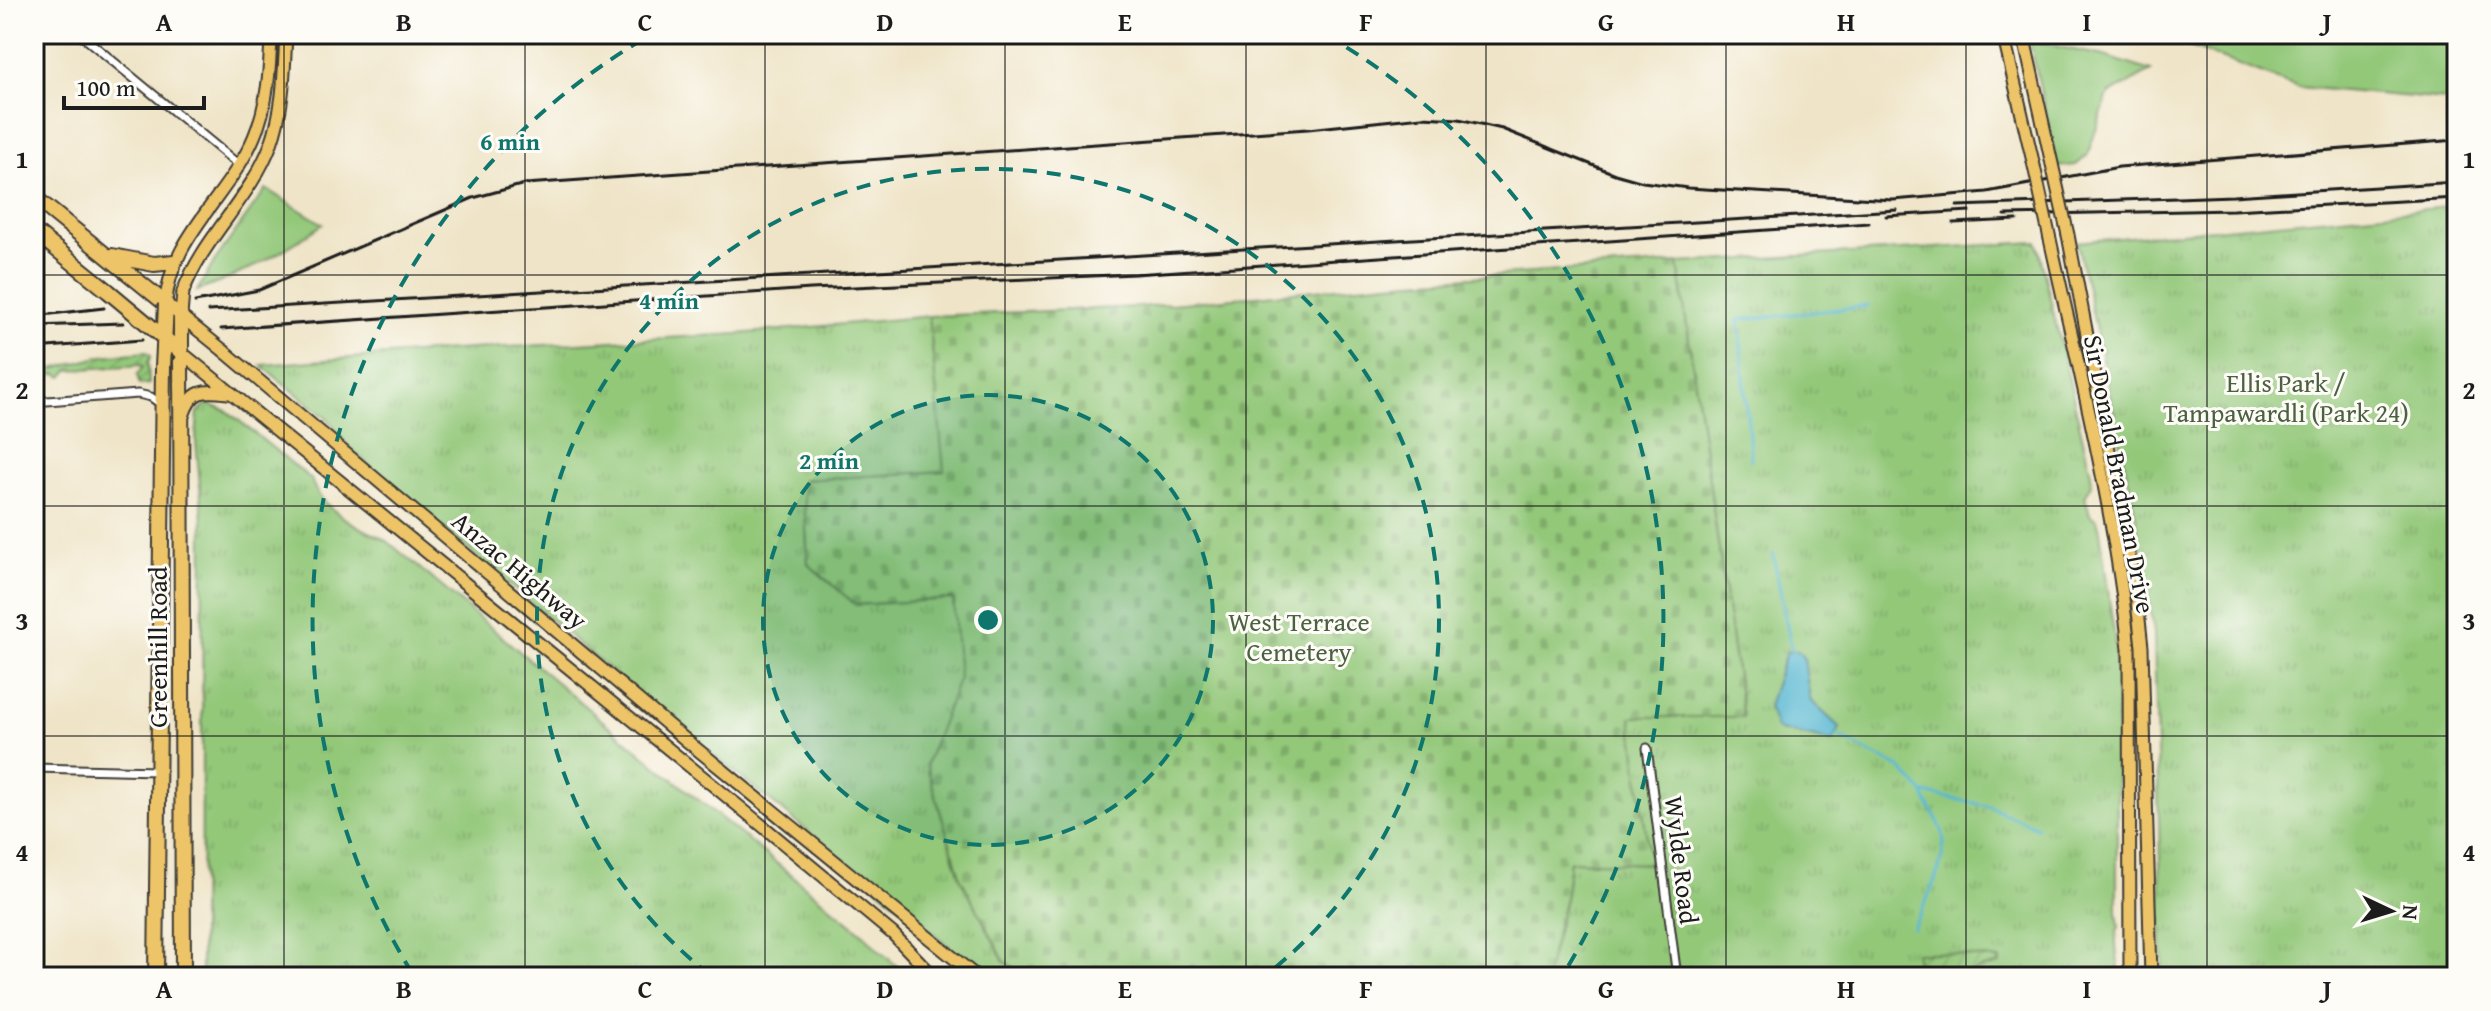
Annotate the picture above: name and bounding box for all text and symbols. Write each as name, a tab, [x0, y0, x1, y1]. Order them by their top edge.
text: A	[156, 2, 173, 41]
text: B	[396, 2, 412, 41]
text: C	[638, 2, 652, 41]
text: D	[877, 2, 893, 41]
text: E	[1118, 2, 1132, 41]
text: F	[1359, 2, 1373, 41]
text: G	[1598, 2, 1614, 41]
text: H	[1837, 2, 1855, 41]
text: I	[2083, 2, 2091, 41]
text: J	[2319, 2, 2332, 41]
scale bar	[64, 60, 204, 110]
text: 100 m	[76, 70, 136, 105]
text: 6 min	[480, 124, 540, 159]
text: 1	[15, 139, 29, 178]
text: 1	[2462, 139, 2476, 178]
text: 4 min	[639, 283, 699, 318]
street label: Sir Donald Bradman Drive	[2074, 331, 2166, 617]
park label: Ellis Park / Tampawardli (Park 24)	[2163, 363, 2409, 432]
text: 2	[15, 370, 29, 409]
text: 2	[2462, 370, 2476, 409]
text: 2 min	[799, 443, 859, 478]
street label: Anzac Highway	[444, 501, 596, 639]
street label: Greenhill Road	[138, 566, 177, 728]
text: 3	[15, 601, 29, 640]
text: 3	[2462, 601, 2476, 640]
park label: West Terrace Cemetery	[1228, 602, 1370, 671]
centre of rings	[974, 606, 1002, 634]
street label: Wylde Road	[1655, 794, 1709, 926]
text: 4	[15, 832, 29, 871]
text: 4	[2462, 832, 2476, 871]
north arrow	[2351, 871, 2431, 951]
text: N	[2394, 904, 2427, 921]
text: A	[156, 969, 173, 1008]
text: B	[396, 969, 412, 1008]
text: C	[638, 969, 652, 1008]
text: D	[877, 969, 893, 1008]
text: E	[1118, 969, 1132, 1008]
text: F	[1359, 969, 1373, 1008]
text: G	[1598, 969, 1614, 1008]
text: H	[1837, 969, 1855, 1008]
text: I	[2083, 969, 2091, 1008]
text: J	[2319, 969, 2332, 1008]

